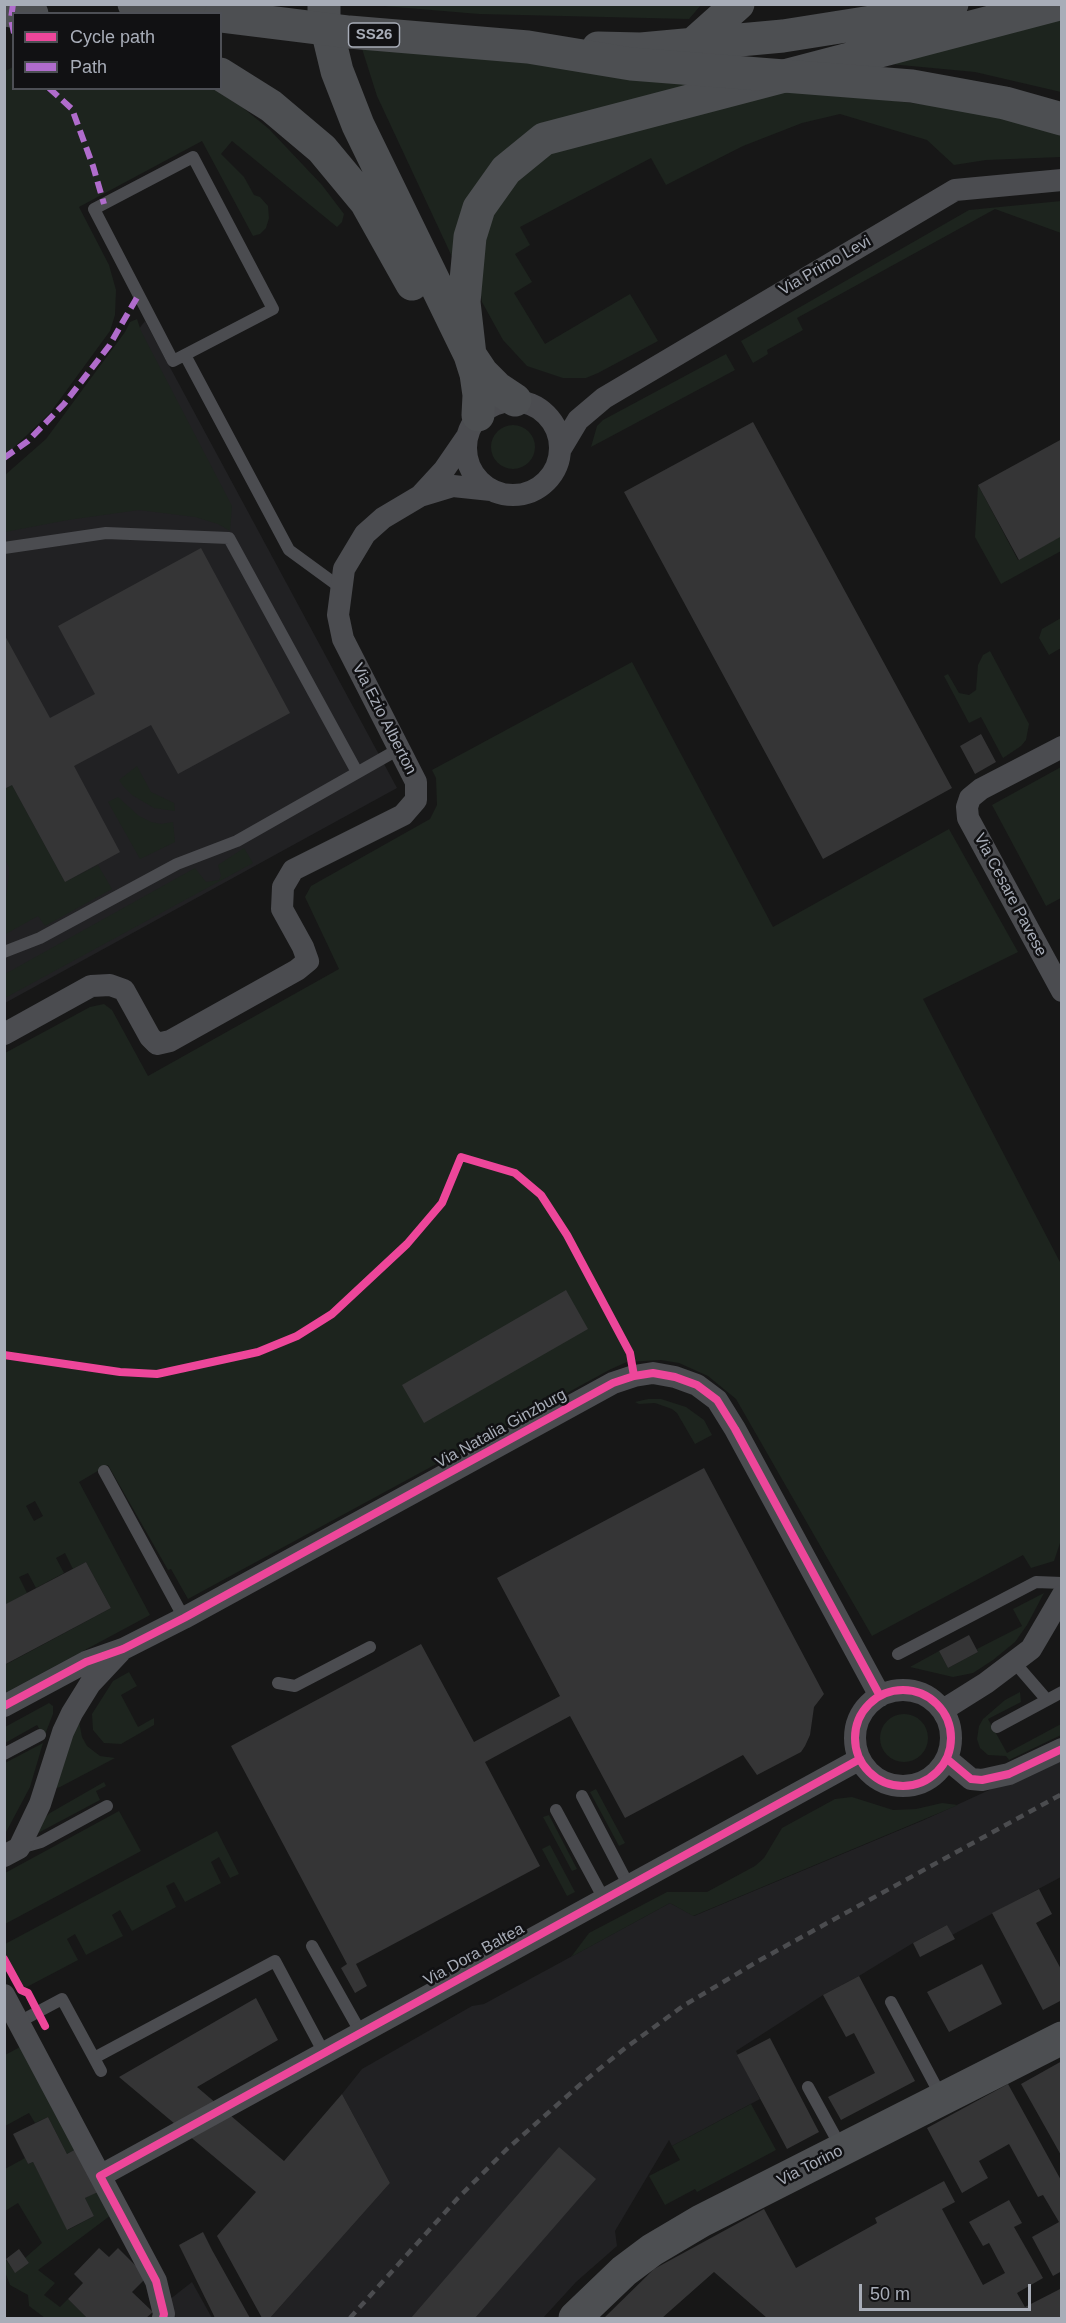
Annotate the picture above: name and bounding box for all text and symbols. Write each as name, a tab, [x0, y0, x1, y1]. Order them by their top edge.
legend	[12, 12, 222, 90]
road number: SS26	[348, 23, 400, 47]
text: Cycle path	[70, 27, 155, 47]
text: Path	[70, 57, 107, 77]
street label: Via Primo Levi	[776, 232, 874, 300]
street label: Via Ezio Alberton	[348, 660, 420, 778]
street label: Via Cesare Pavese	[969, 830, 1051, 960]
street label: Via Natalia Ginzburg	[432, 1385, 570, 1473]
street label: Via Dora Baltea	[420, 1920, 528, 1990]
street label: Via Torino	[774, 2141, 846, 2191]
scale bar	[862, 2272, 1034, 2310]
text: 50 m	[870, 2284, 910, 2304]

